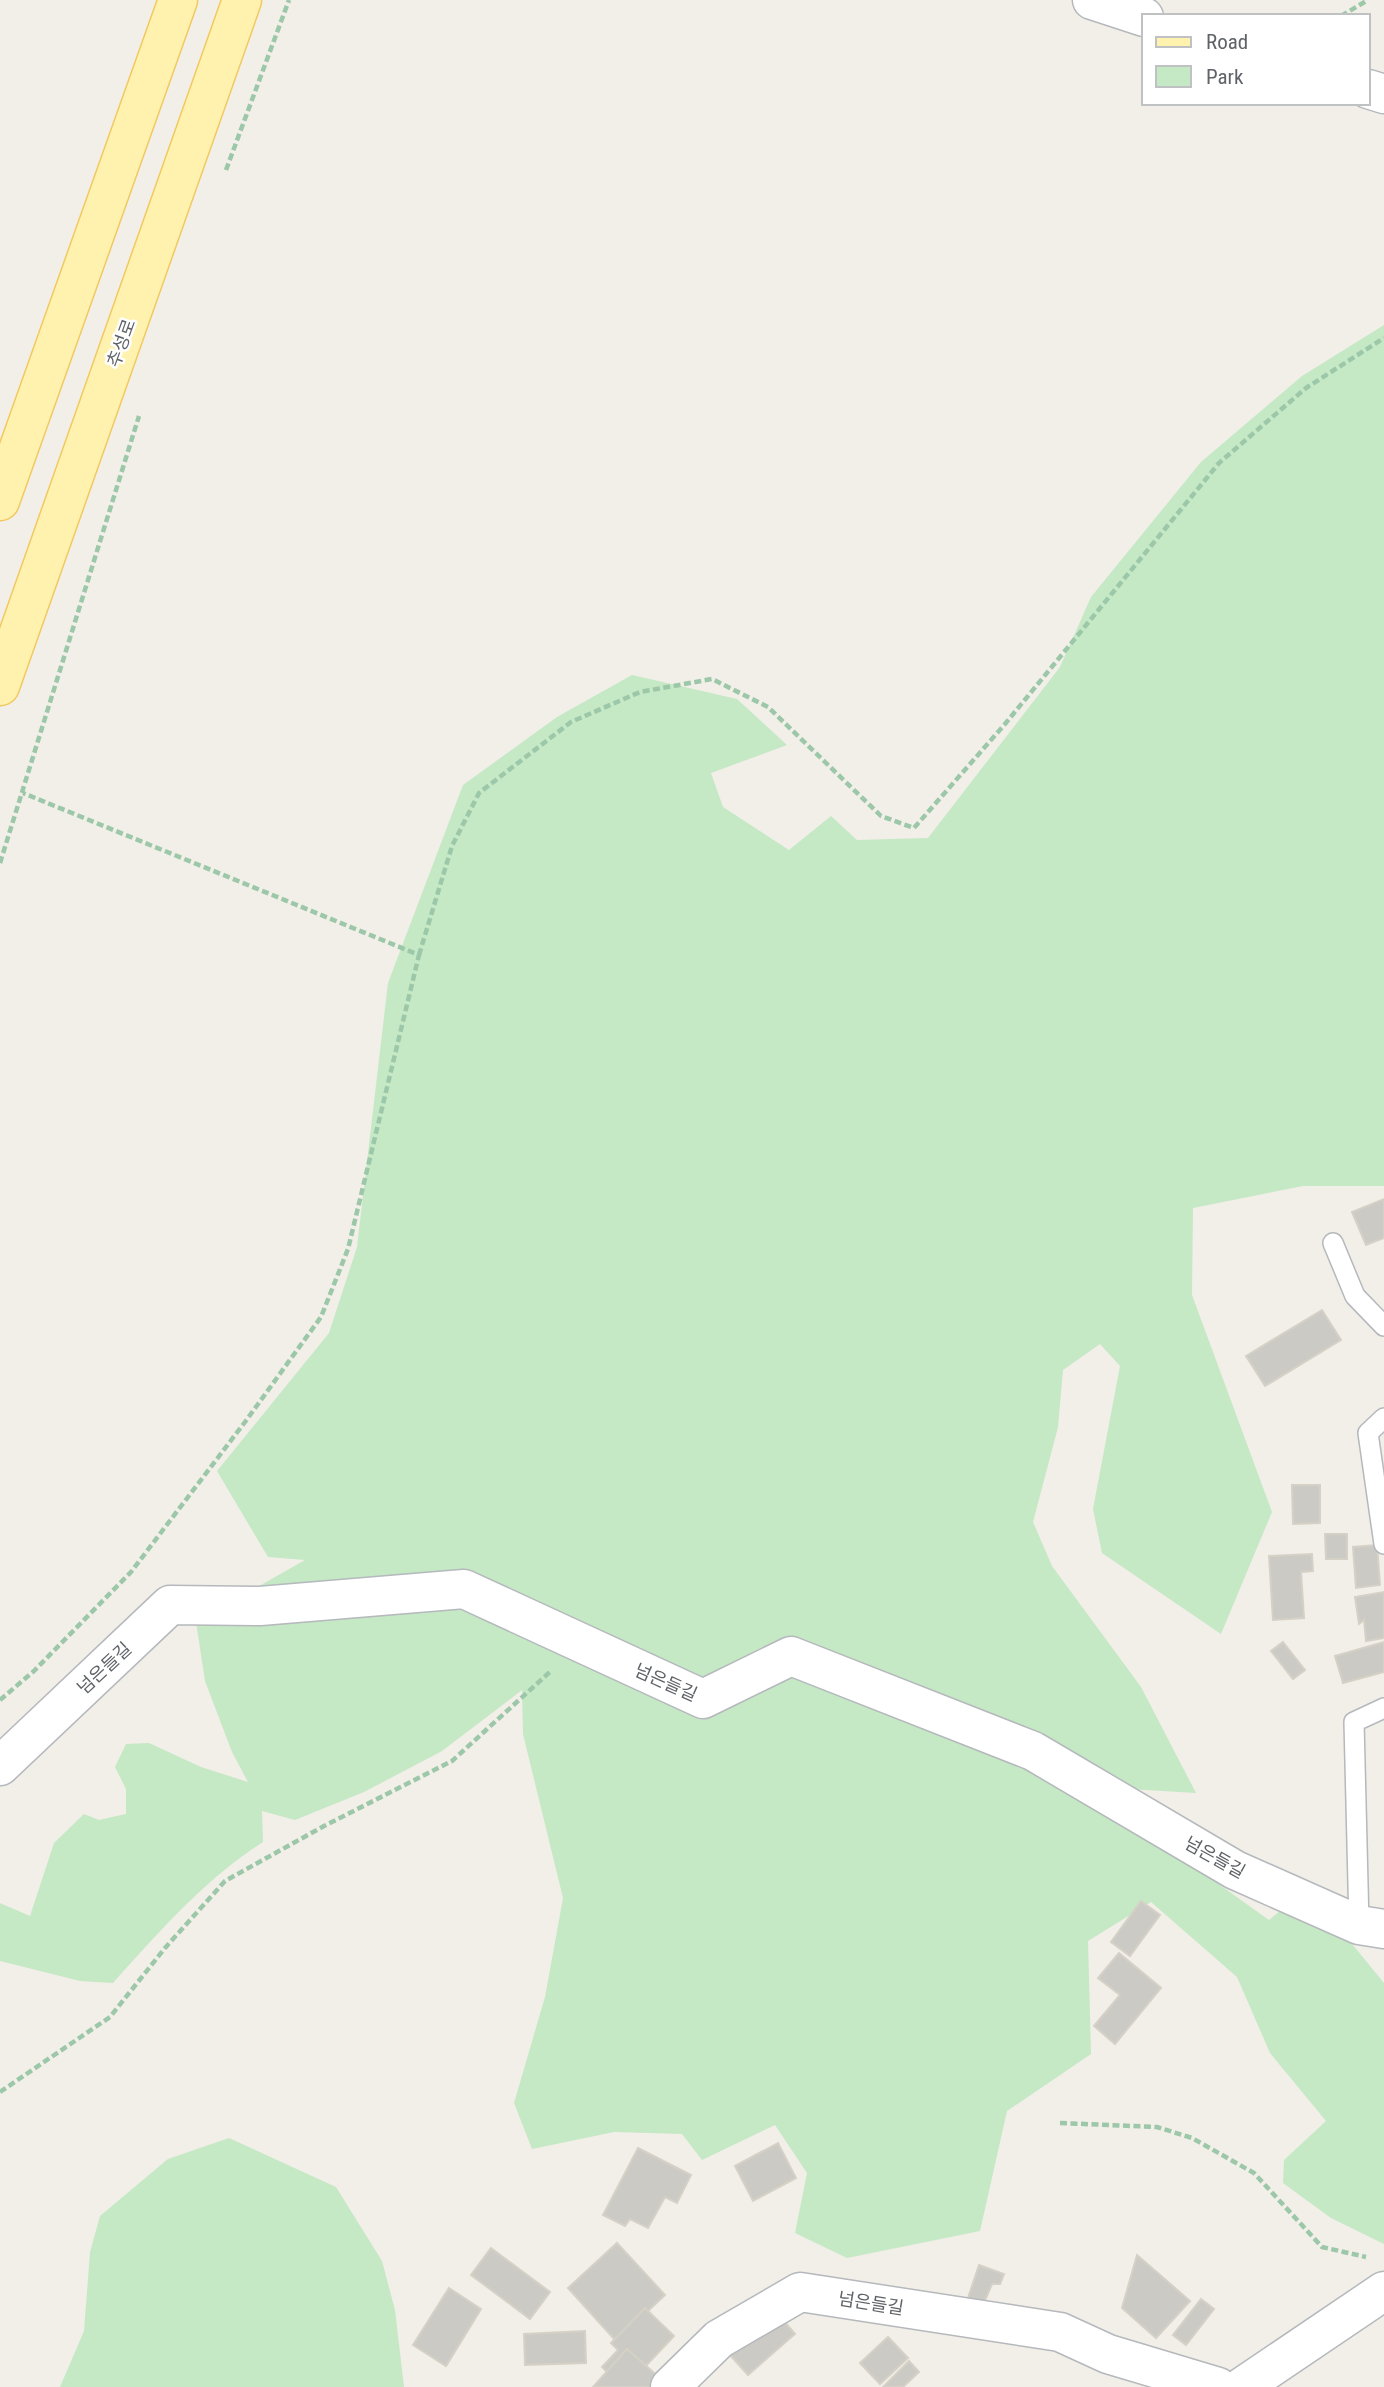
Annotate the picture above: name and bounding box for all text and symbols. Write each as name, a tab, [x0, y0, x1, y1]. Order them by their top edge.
legend	[1142, 14, 1370, 105]
text: Road	[1206, 30, 1248, 54]
text: Park	[1206, 65, 1244, 89]
street label: 추성로	[103, 316, 139, 370]
street label: 넘은들길	[73, 1638, 135, 1698]
street label: 넘은들길	[631, 1659, 701, 1705]
street label: 넘은들길	[1181, 1832, 1249, 1882]
street label: 넘은들길	[837, 2287, 905, 2319]

